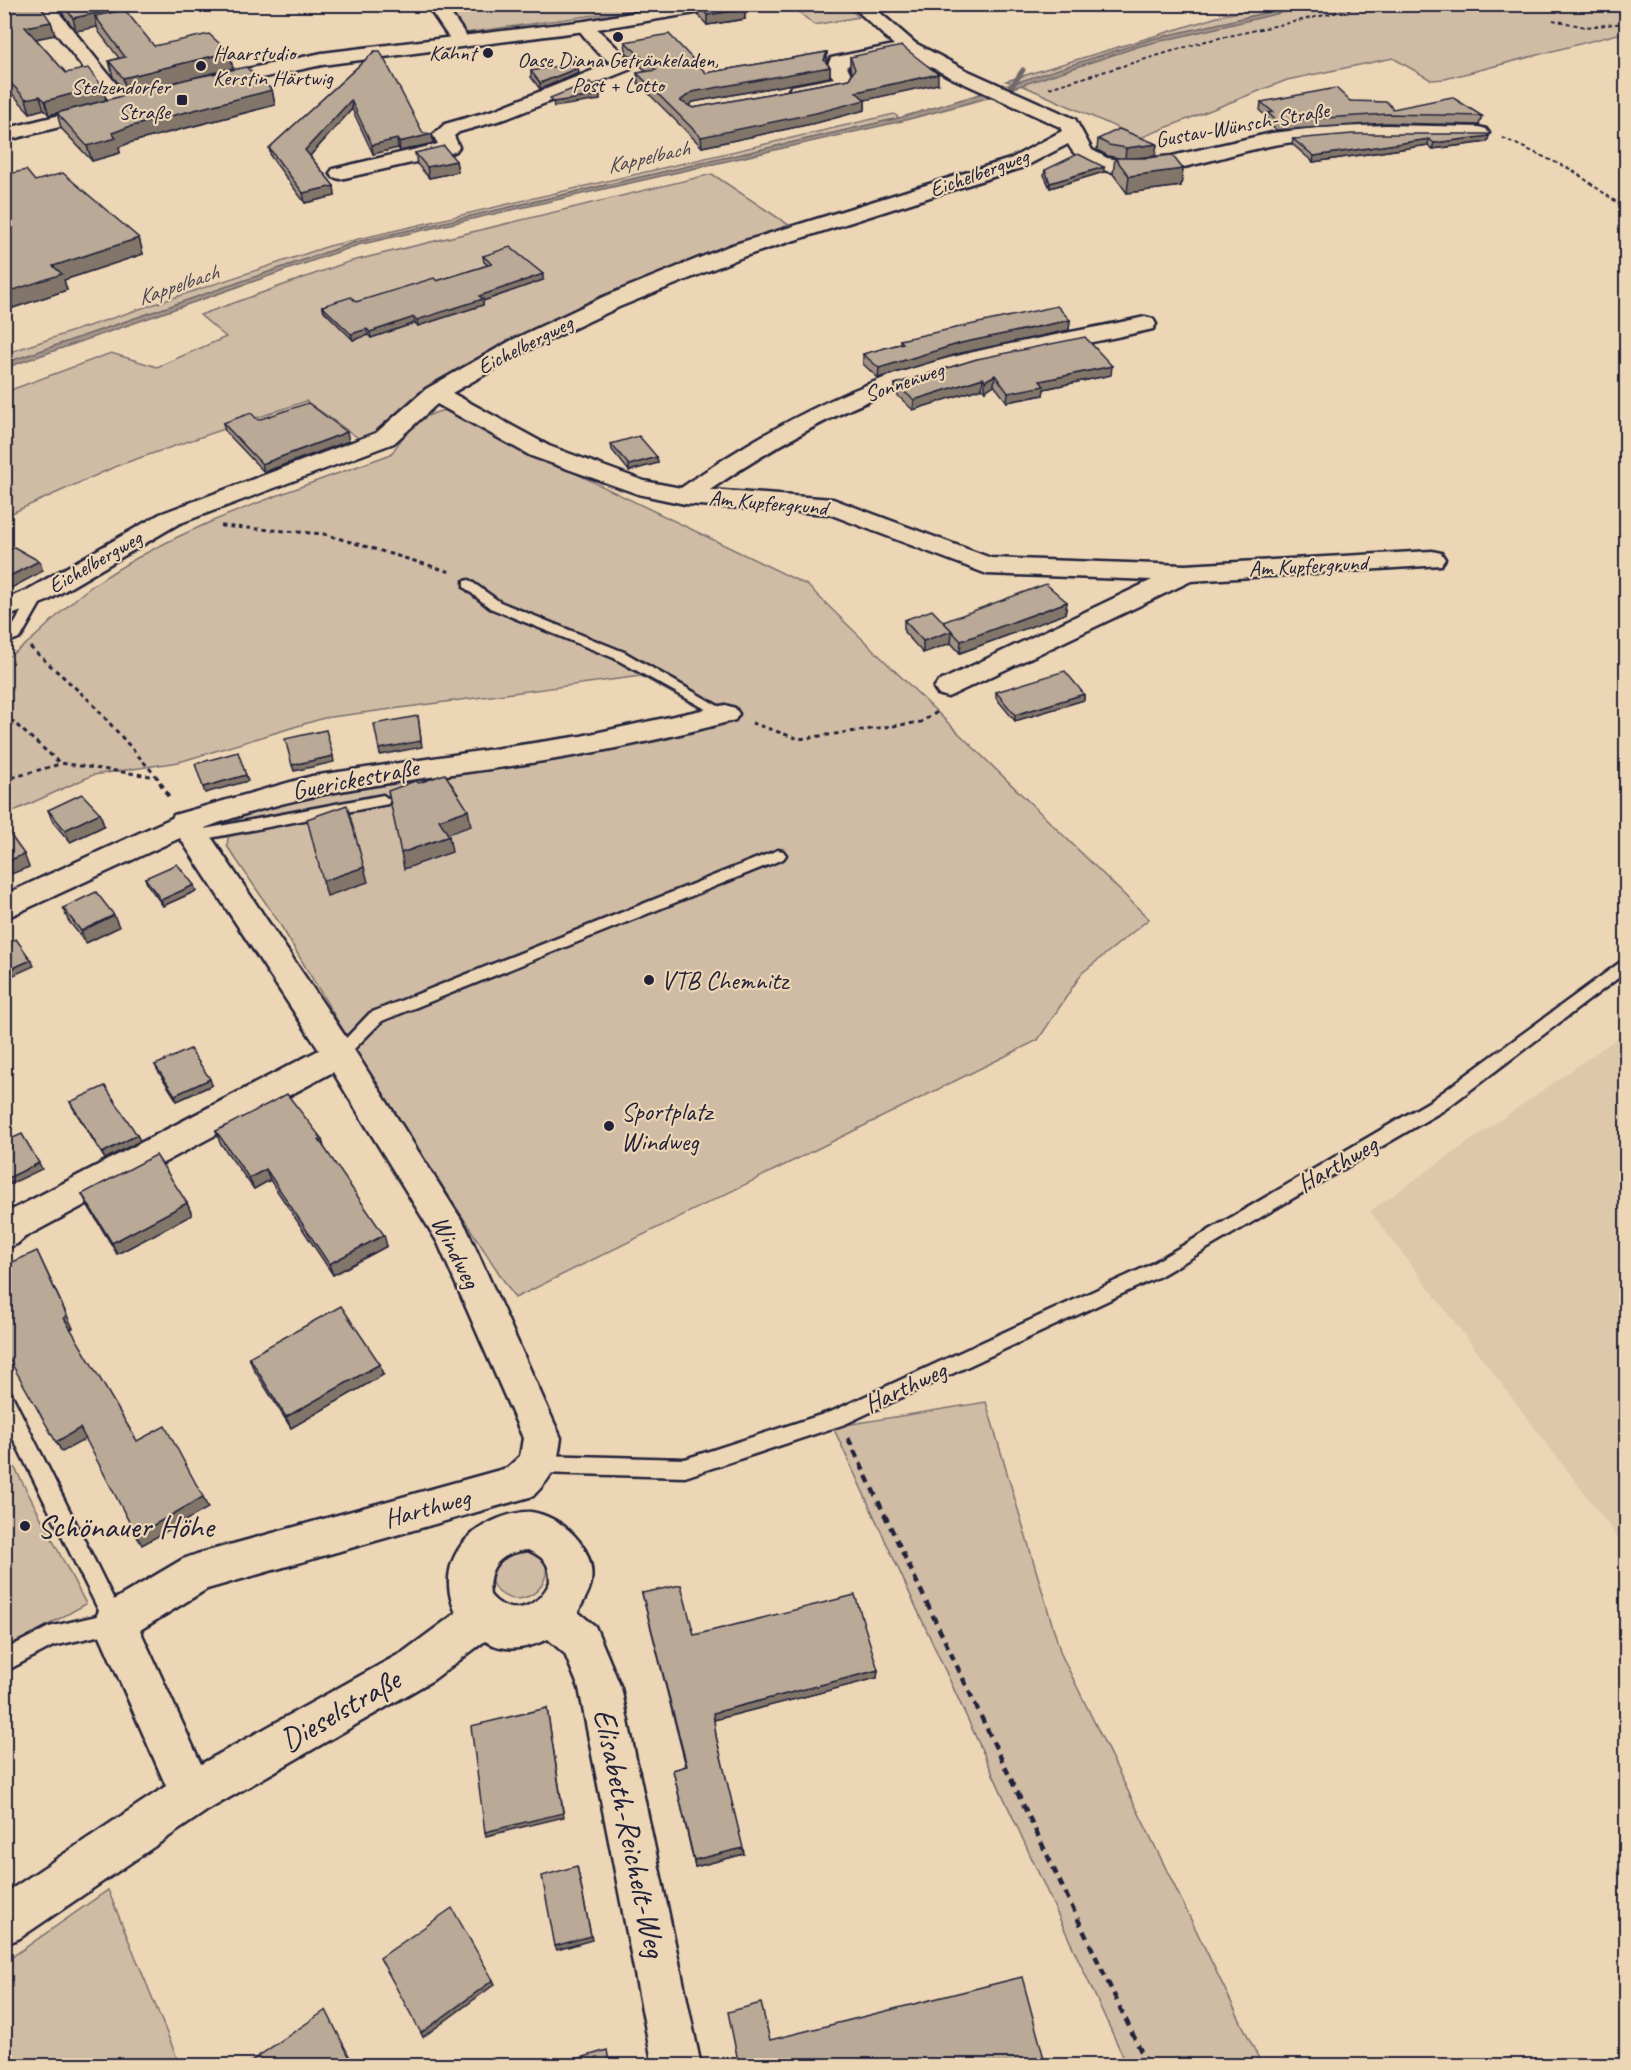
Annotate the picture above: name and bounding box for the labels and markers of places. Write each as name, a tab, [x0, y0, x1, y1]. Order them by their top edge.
marker: Oase Diana Getränkeladen, Post + Lotto	[611, 30, 625, 44]
place label: Haarstudio Kerstin Härtwig	[213, 39, 334, 92]
place label: Kahnt	[429, 39, 479, 67]
marker: Kahnt	[481, 46, 495, 60]
place label: Oase Diana Getränkeladen, Post + Lotto	[517, 46, 719, 99]
marker: Haarstudio Kerstin Härtwig	[194, 59, 208, 73]
place label: Stelzendorfer Straße	[71, 73, 172, 126]
marker: Stelzendorfer Straße	[175, 93, 189, 107]
place label: VTB Chemnitz	[661, 964, 791, 997]
marker: VTB Chemnitz	[642, 973, 656, 987]
place label: Sportplatz Windweg	[621, 1095, 715, 1158]
marker: Sportplatz Windweg	[602, 1119, 616, 1133]
place label: Schönauer Höhe	[37, 1506, 216, 1547]
marker: Schönauer Höhe	[18, 1519, 32, 1533]

